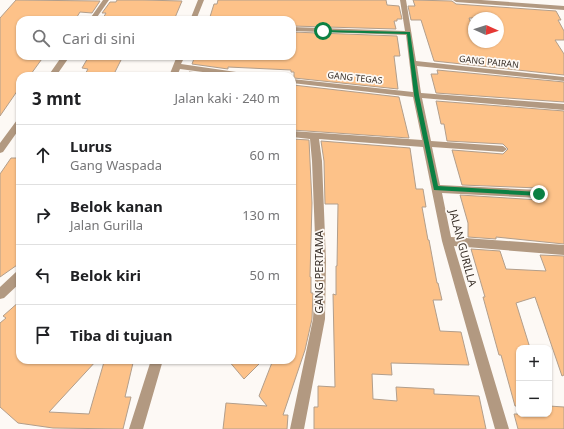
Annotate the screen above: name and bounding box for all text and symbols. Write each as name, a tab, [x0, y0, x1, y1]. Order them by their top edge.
north arrow	[468, 12, 504, 48]
search box	[16, 16, 296, 60]
route start	[314, 22, 332, 40]
icon: search	[30, 27, 52, 49]
text: Cari di sini	[62, 28, 135, 48]
street label: GANG PAIRAN	[459, 52, 520, 71]
street label: GANG TEGAS	[327, 68, 383, 87]
text: 3 mnt	[32, 87, 81, 110]
text: Jalan kaki · 240 m	[174, 89, 280, 107]
text: Lurus	[70, 136, 112, 156]
icon: ahead	[32, 144, 54, 166]
text: 60 m	[250, 146, 280, 164]
text: Gang Waspada	[70, 156, 162, 174]
route end	[530, 185, 548, 203]
text: Belok kanan	[70, 196, 163, 216]
icon: right	[32, 204, 54, 226]
text: 130 m	[242, 206, 280, 224]
street label: JALAN GURILLA	[446, 207, 481, 289]
text: Jalan Gurilla	[70, 216, 143, 234]
street label: GANG PERTAMA	[311, 229, 326, 314]
icon: left	[32, 264, 54, 286]
text: Belok kiri	[70, 265, 141, 285]
text: 50 m	[250, 266, 280, 284]
icon: arrive	[32, 324, 54, 346]
text: Tiba di tujuan	[70, 325, 173, 345]
map controls	[516, 345, 552, 417]
button: +	[516, 345, 552, 381]
button: −	[516, 381, 552, 417]

